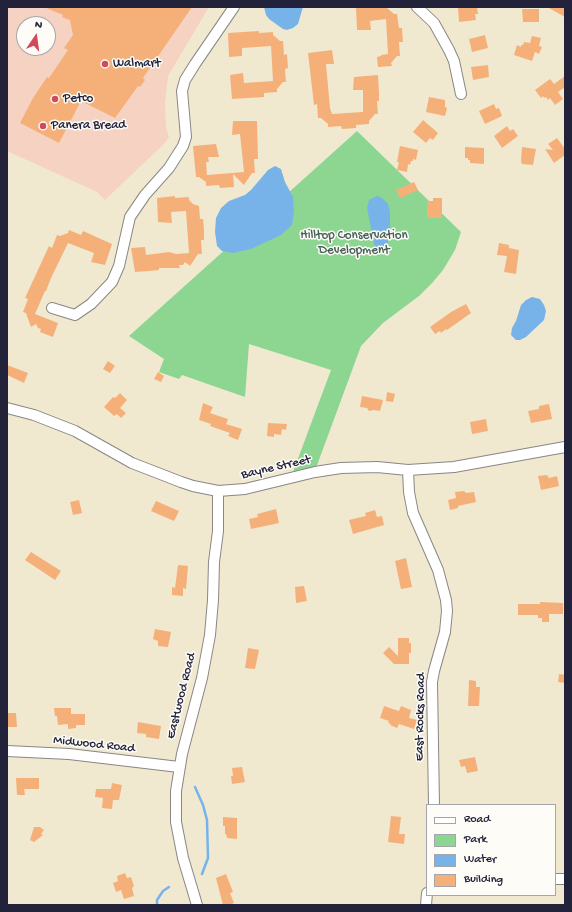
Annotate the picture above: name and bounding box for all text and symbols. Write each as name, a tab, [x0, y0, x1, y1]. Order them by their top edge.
north arrow	[16, 16, 56, 56]
text: N	[34, 19, 43, 32]
place label: Walmart	[113, 56, 160, 72]
marker: Walmart	[100, 59, 110, 69]
place label: Petco	[63, 91, 93, 107]
marker: Petco	[50, 94, 60, 104]
place label: Panera Bread	[51, 118, 126, 134]
marker: Panera Bread	[38, 121, 48, 131]
park label: Hilltop Conservation Development	[300, 228, 408, 259]
street label: Bayne Street	[240, 452, 312, 484]
street label: Eastwood Road	[164, 651, 200, 741]
street label: East Rocks Road	[412, 673, 430, 761]
street label: Midwood Road	[52, 733, 136, 757]
legend	[426, 804, 556, 896]
text: Road	[464, 813, 490, 827]
text: Park	[464, 833, 487, 847]
text: Water	[464, 853, 496, 867]
text: Building	[464, 873, 503, 887]

